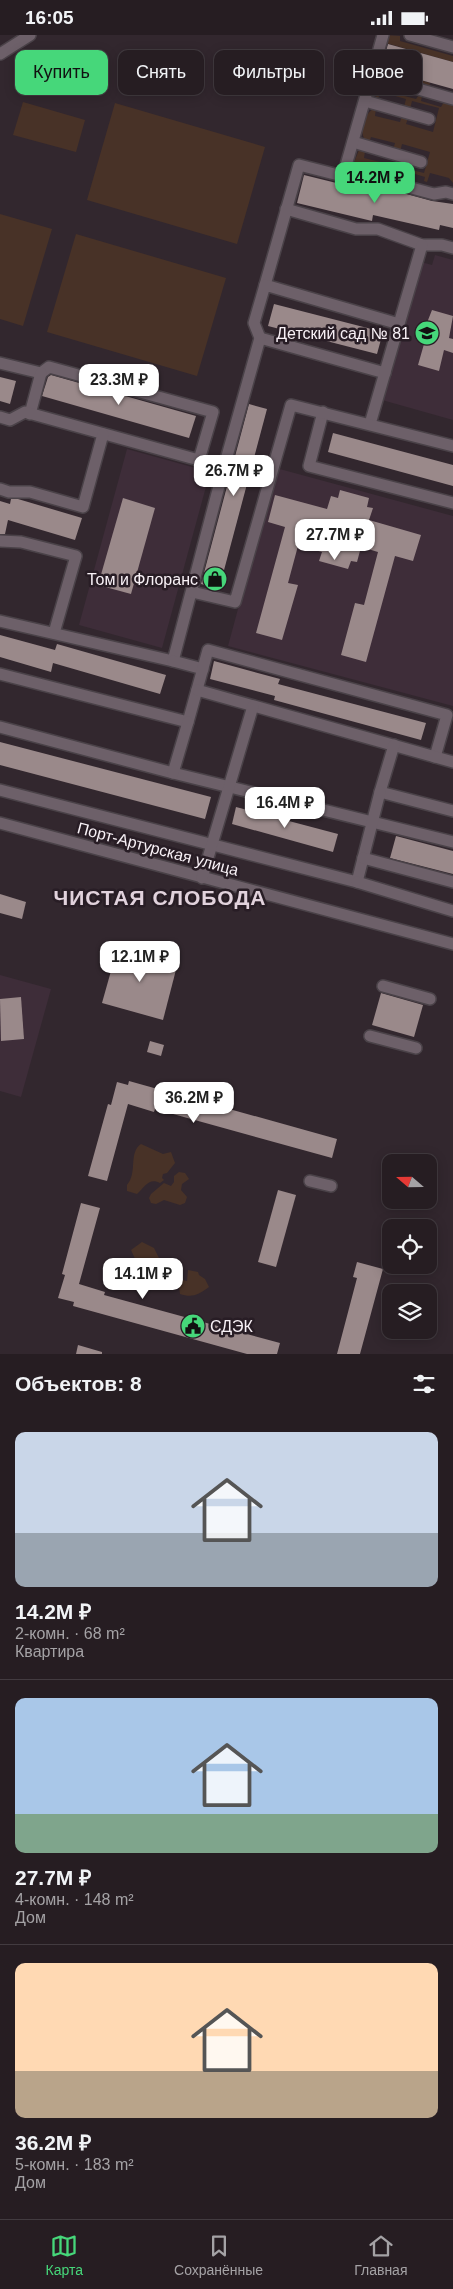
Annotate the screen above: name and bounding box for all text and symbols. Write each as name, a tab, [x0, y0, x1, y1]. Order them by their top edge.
text: 16:05	[25, 7, 74, 28]
chip: Купить	[15, 50, 108, 95]
chip: Снять	[118, 50, 204, 95]
chip: Фильтры	[214, 50, 324, 95]
chip: Новое	[334, 50, 422, 95]
pin: 14.2M ₽	[329, 161, 421, 204]
text: 14.2M ₽	[346, 169, 404, 186]
school or university icon: Детский сад № 81	[414, 320, 440, 346]
place label: Детский сад № 81	[276, 325, 410, 342]
pin: 23.3M ₽	[73, 363, 165, 406]
text: 23.3M ₽	[90, 371, 148, 388]
pin: 26.7M ₽	[188, 455, 280, 497]
text: 26.7M ₽	[205, 462, 263, 479]
pin: 27.7M ₽	[289, 519, 381, 561]
text: 27.7M ₽	[306, 526, 364, 543]
shop icon: Том и Флоранс	[202, 566, 228, 592]
place label: Том и Флоранс	[87, 571, 198, 588]
pin: 16.4M ₽	[239, 787, 331, 829]
text: 16.4M ₽	[256, 794, 314, 811]
street label: Порт-Артурская улица	[75, 819, 241, 879]
district label: ЧИСТАЯ СЛОБОДА	[53, 886, 267, 909]
pin: 12.1M ₽	[94, 941, 186, 983]
text: 12.1M ₽	[111, 948, 169, 965]
pin: 36.2M ₽	[148, 1081, 240, 1124]
text: 36.2M ₽	[165, 1089, 223, 1106]
north arrow	[382, 1154, 438, 1209]
map controls	[382, 1154, 437, 1339]
button: locate	[382, 1219, 437, 1274]
pin: 14.1M ₽	[97, 1257, 189, 1300]
text: 14.1M ₽	[114, 1265, 172, 1282]
button: layers	[382, 1284, 437, 1339]
public building icon: СДЭК	[180, 1313, 206, 1339]
place label: СДЭК	[210, 1318, 254, 1335]
icon: filters	[410, 1370, 438, 1398]
text: Объектов: 8	[15, 1372, 142, 1395]
icon: home	[182, 1465, 272, 1555]
text: 14.2M ₽	[15, 1600, 91, 1623]
text: 2-комн. · 68 m²	[15, 1625, 125, 1642]
text: Квартира	[15, 1643, 84, 1660]
icon: home	[182, 1730, 272, 1820]
text: 27.7M ₽	[15, 1866, 91, 1889]
text: 4-комн. · 148 m²	[15, 1891, 134, 1908]
text: Дом	[15, 1909, 46, 1926]
icon: home	[182, 1995, 272, 2085]
text: 36.2M ₽	[15, 2131, 91, 2154]
text: 5-комн. · 183 m²	[15, 2156, 134, 2173]
text: Дом	[15, 2174, 46, 2191]
tab: Карта	[46, 2232, 83, 2278]
tab: Сохранённые	[174, 2232, 263, 2278]
tab: Главная	[354, 2232, 407, 2278]

